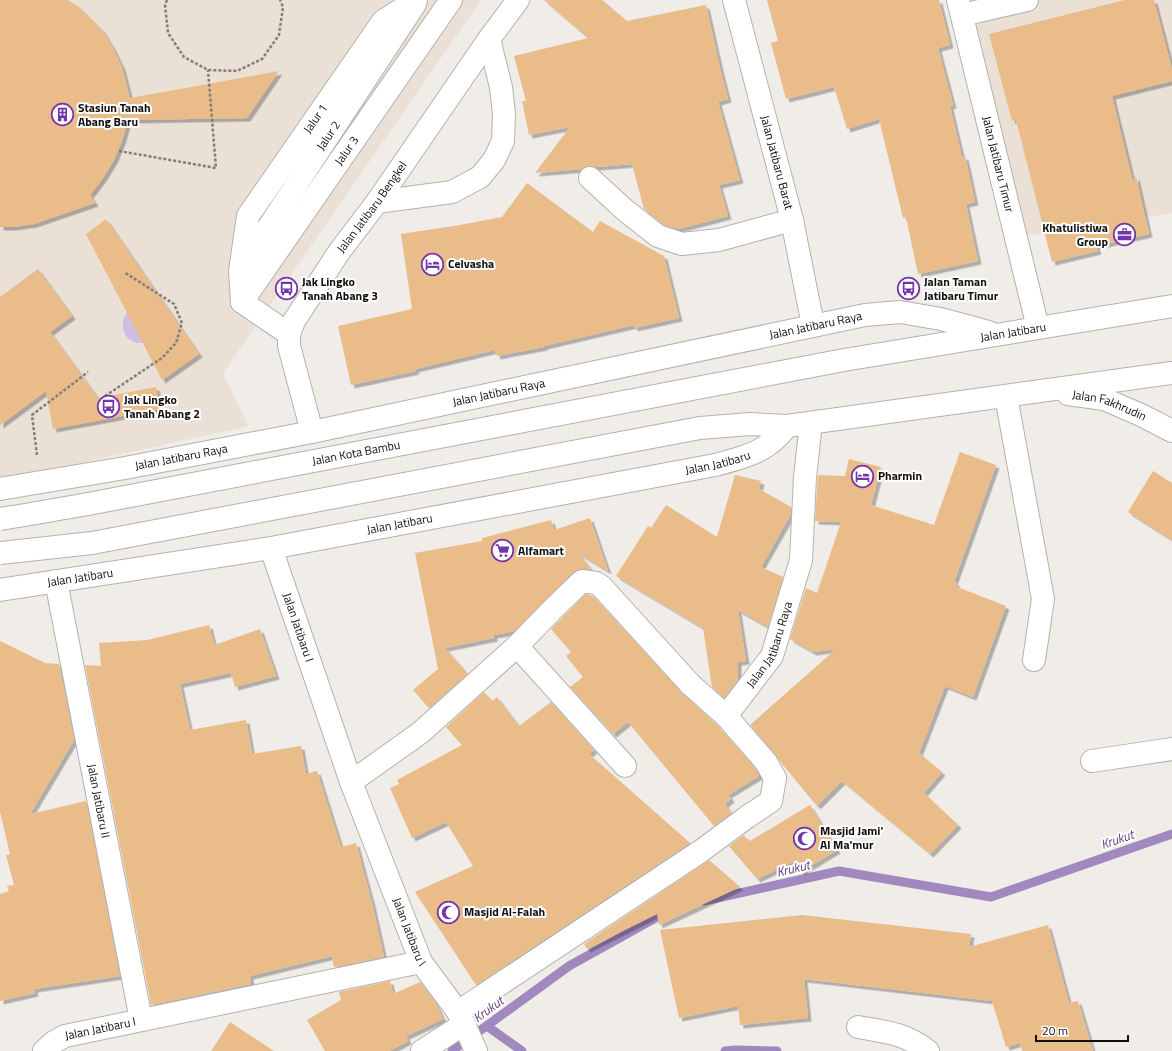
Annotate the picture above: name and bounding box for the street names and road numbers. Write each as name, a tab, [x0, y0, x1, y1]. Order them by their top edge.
street label: Jalur 1	[298, 100, 332, 137]
street label: Jalan Jatibaru Barat	[756, 113, 799, 212]
street label: Jalan Jatibaru Timur	[978, 114, 1019, 214]
street label: Jalur 2	[311, 117, 345, 154]
street label: Jalur 3	[329, 132, 363, 169]
street label: Jalan Jatibaru Bengkel	[332, 157, 411, 257]
street label: Jalan Jatibaru Raya	[767, 306, 864, 344]
street label: Jalan Jatibaru	[979, 317, 1047, 346]
street label: Jalan Jatibaru Raya	[450, 373, 547, 411]
street label: Jalan Fakhrudin	[1071, 385, 1150, 425]
street label: Jalan Kota Bambu	[310, 435, 402, 470]
street label: Jalan Jatibaru Raya	[133, 438, 229, 475]
street label: Jalan Jatibaru	[683, 445, 753, 479]
street label: Jalan Jatibaru	[365, 508, 434, 539]
street label: Jalan Jatibaru	[46, 563, 114, 592]
street label: Jalan Jatibaru I	[278, 590, 319, 665]
street label: Jalan Jatibaru Raya	[741, 599, 797, 691]
street label: Jalan Jatibaru II	[83, 762, 116, 840]
street label: Jalan Jatibaru I	[388, 895, 431, 970]
street label: Jalan Jatibaru I	[63, 1012, 137, 1045]

